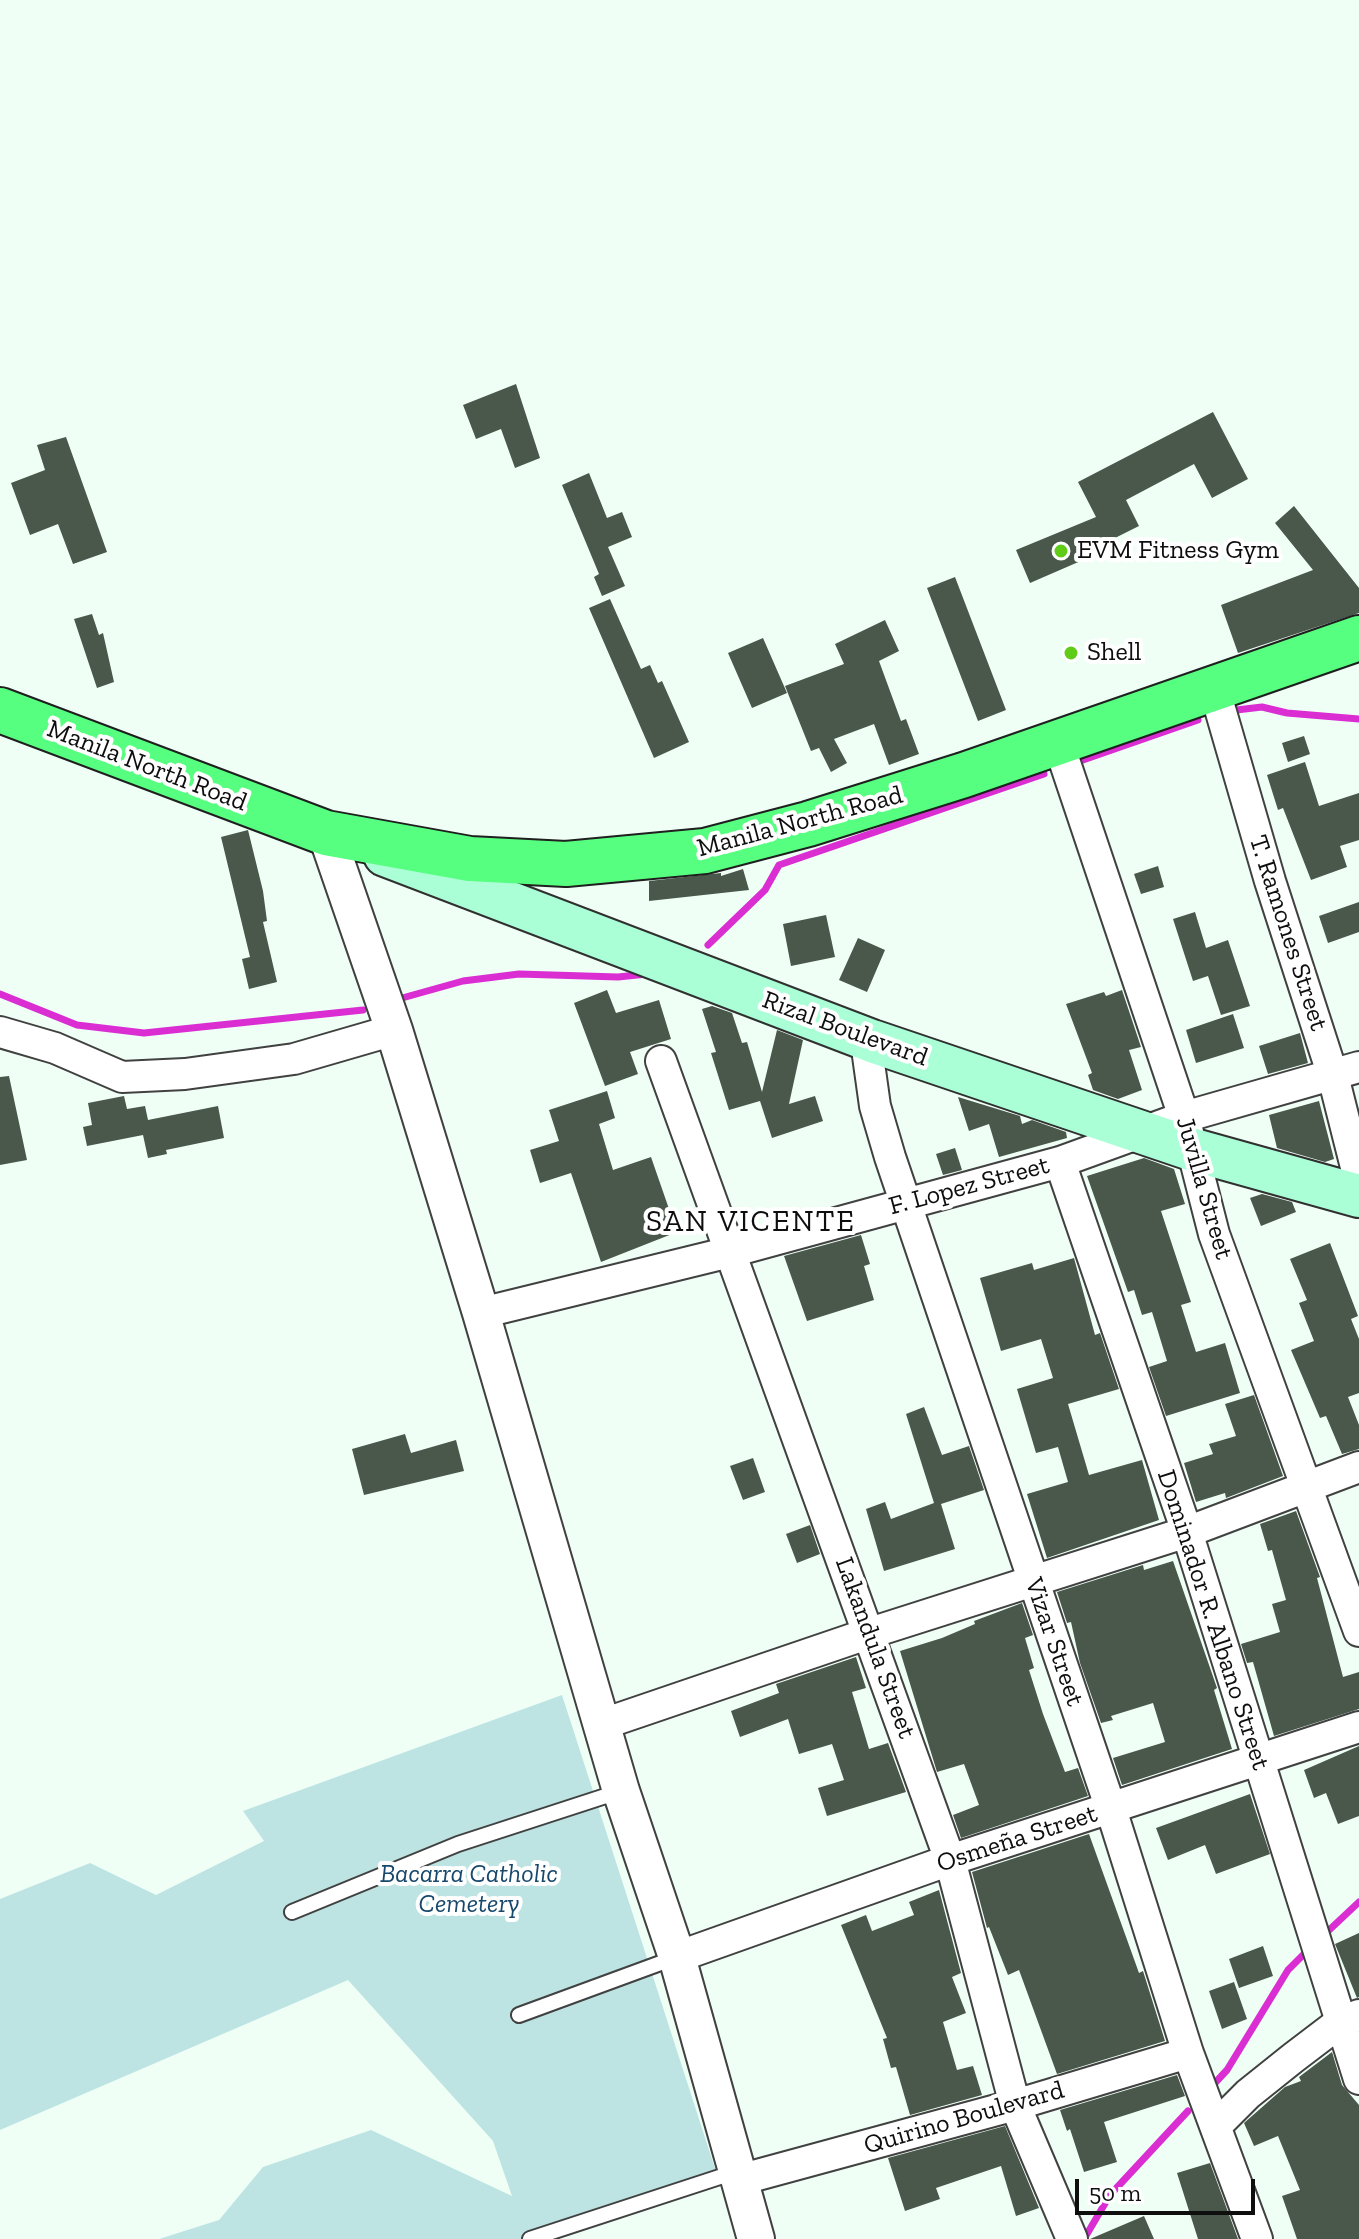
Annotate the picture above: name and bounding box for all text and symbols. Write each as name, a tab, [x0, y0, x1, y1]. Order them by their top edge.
place label: EVM Fitness Gym	[1077, 535, 1279, 567]
marker: EVM Fitness Gym	[1052, 542, 1070, 560]
place label: Shell	[1087, 637, 1141, 669]
marker: Shell	[1062, 644, 1080, 662]
street label: Manila North Road	[43, 714, 251, 818]
street label: Manila North Road	[694, 780, 906, 864]
street label: T. Ramones Street	[1242, 831, 1334, 1035]
street label: Rizal Boulevard	[758, 985, 932, 1073]
street label: Juvilla Street	[1169, 1113, 1239, 1263]
street label: F. Lopez Street	[885, 1150, 1053, 1222]
district label: SAN VICENTE	[646, 1204, 856, 1240]
street label: Dominador R. Albano Street	[1150, 1466, 1276, 1774]
street label: Lakandula Street	[828, 1553, 922, 1743]
street label: Vizar Street	[1018, 1574, 1090, 1710]
street label: Osmeña Street	[933, 1798, 1101, 1880]
park label: Bacarra Catholic Cemetery	[380, 1859, 558, 1920]
street label: Quirino Boulevard	[860, 2075, 1068, 2161]
scale bar	[1079, 2163, 1259, 2213]
text: 50 m	[1089, 2178, 1141, 2207]

